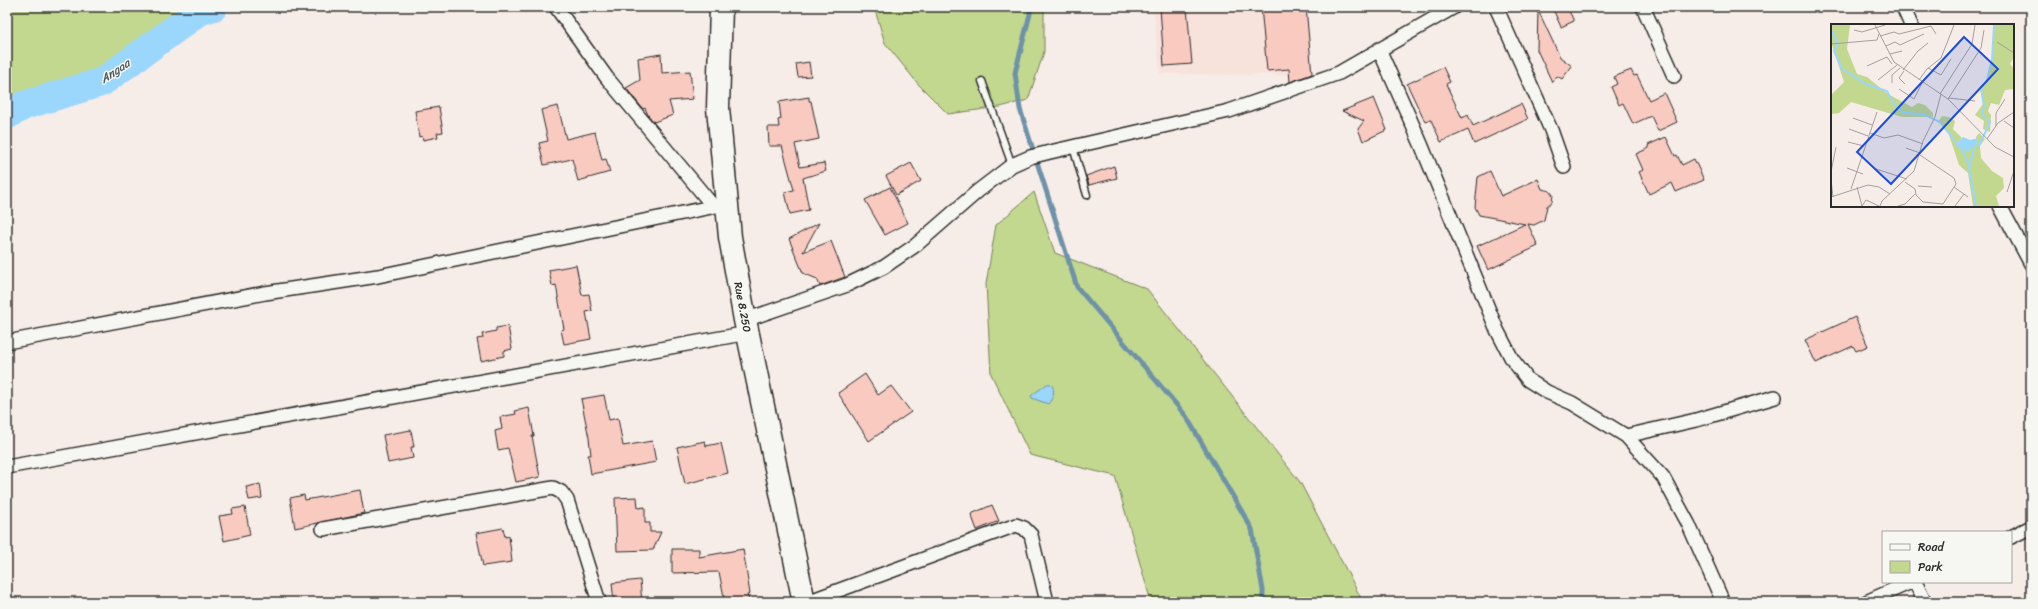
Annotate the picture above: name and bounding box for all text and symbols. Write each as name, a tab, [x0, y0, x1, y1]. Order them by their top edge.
inset map	[1831, 24, 2014, 207]
water label: Angaa	[95, 52, 136, 90]
street label: Rue 8.250	[728, 280, 757, 334]
legend	[1882, 531, 2012, 583]
text: Road	[1918, 536, 1945, 558]
text: Park	[1918, 556, 1943, 578]

